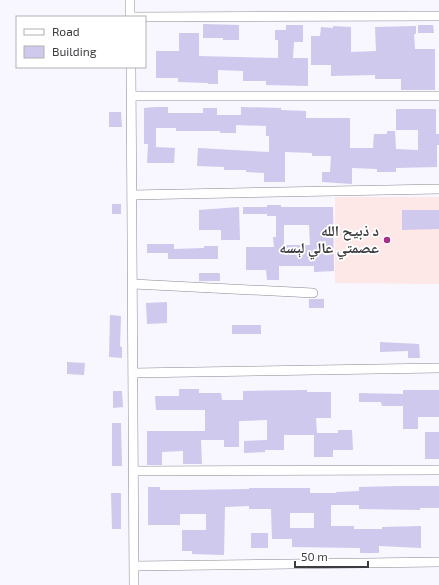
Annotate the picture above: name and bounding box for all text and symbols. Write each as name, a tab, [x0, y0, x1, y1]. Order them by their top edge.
legend	[16, 16, 146, 68]
text: Road	[52, 24, 80, 38]
text: Building	[52, 44, 97, 58]
place label: د ذبیح الله عصمتي عالي لېسه	[279, 221, 379, 260]
marker: د ذبیح الله عصمتي عالي لېسه	[382, 235, 392, 245]
scale bar	[295, 543, 368, 569]
text: 50 m	[301, 549, 328, 563]

